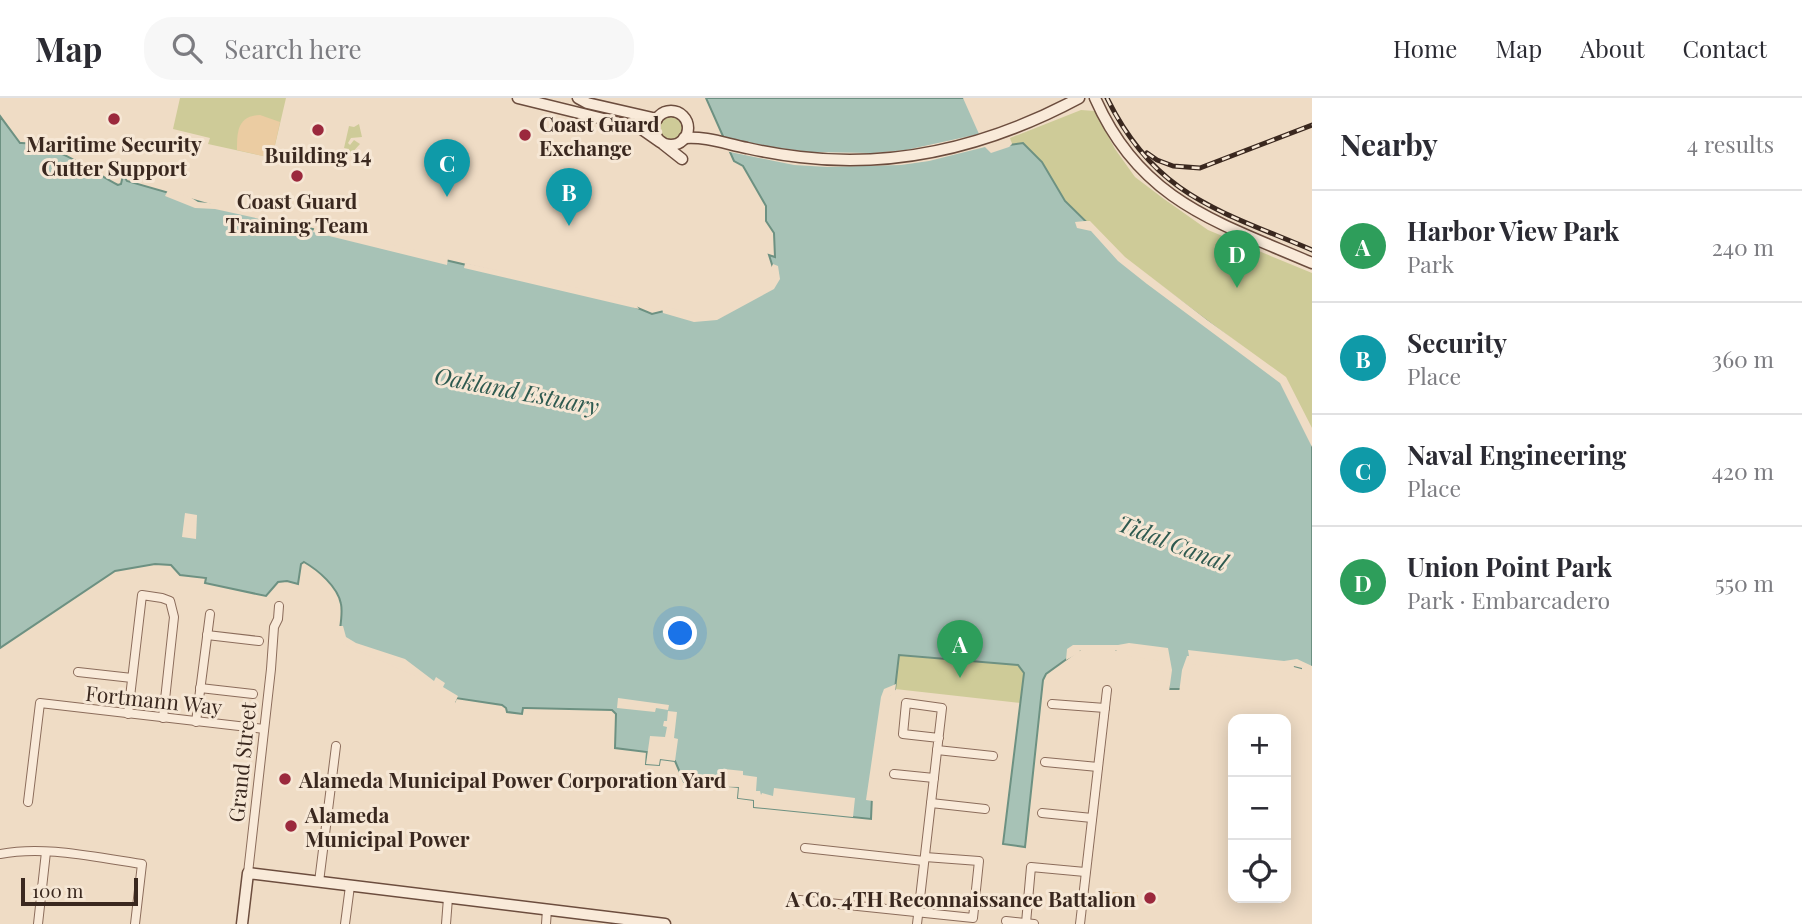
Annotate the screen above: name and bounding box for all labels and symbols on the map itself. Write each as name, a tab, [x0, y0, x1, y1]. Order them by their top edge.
place label: Coast Guard Exchange	[539, 109, 660, 161]
marker: Maritime Security Cutter Support	[106, 111, 122, 127]
marker: Building 14	[310, 122, 326, 138]
marker: Coast Guard Exchange	[517, 127, 533, 143]
place label: Maritime Security Cutter Support	[26, 129, 202, 181]
pin: C	[424, 139, 470, 197]
place label: Building 14	[264, 140, 372, 168]
marker: Coast Guard Training Team	[289, 168, 305, 184]
pin: B	[546, 168, 592, 226]
place label: Coast Guard Training Team	[225, 186, 369, 238]
pin: D	[1214, 230, 1260, 288]
water label: Oakland Estuary	[432, 359, 602, 421]
water label: Tidal Canal	[1113, 507, 1234, 578]
your location	[663, 616, 697, 650]
pin: A	[937, 620, 983, 678]
street label: Fortmann Way	[84, 678, 224, 720]
street label: Grand Street	[221, 700, 261, 824]
place label: Alameda Municipal Power Corporation Yard	[298, 765, 727, 793]
marker: Alameda Municipal Power Corporation Yard	[277, 771, 293, 787]
place label: Alameda Municipal Power	[304, 800, 470, 852]
marker: Alameda Municipal Power	[283, 818, 299, 834]
scale bar	[21, 875, 138, 907]
place label: A Co. 4TH Reconnaissance Battalion	[785, 884, 1136, 912]
marker: A Co. 4TH Reconnaissance Battalion	[1142, 890, 1158, 906]

